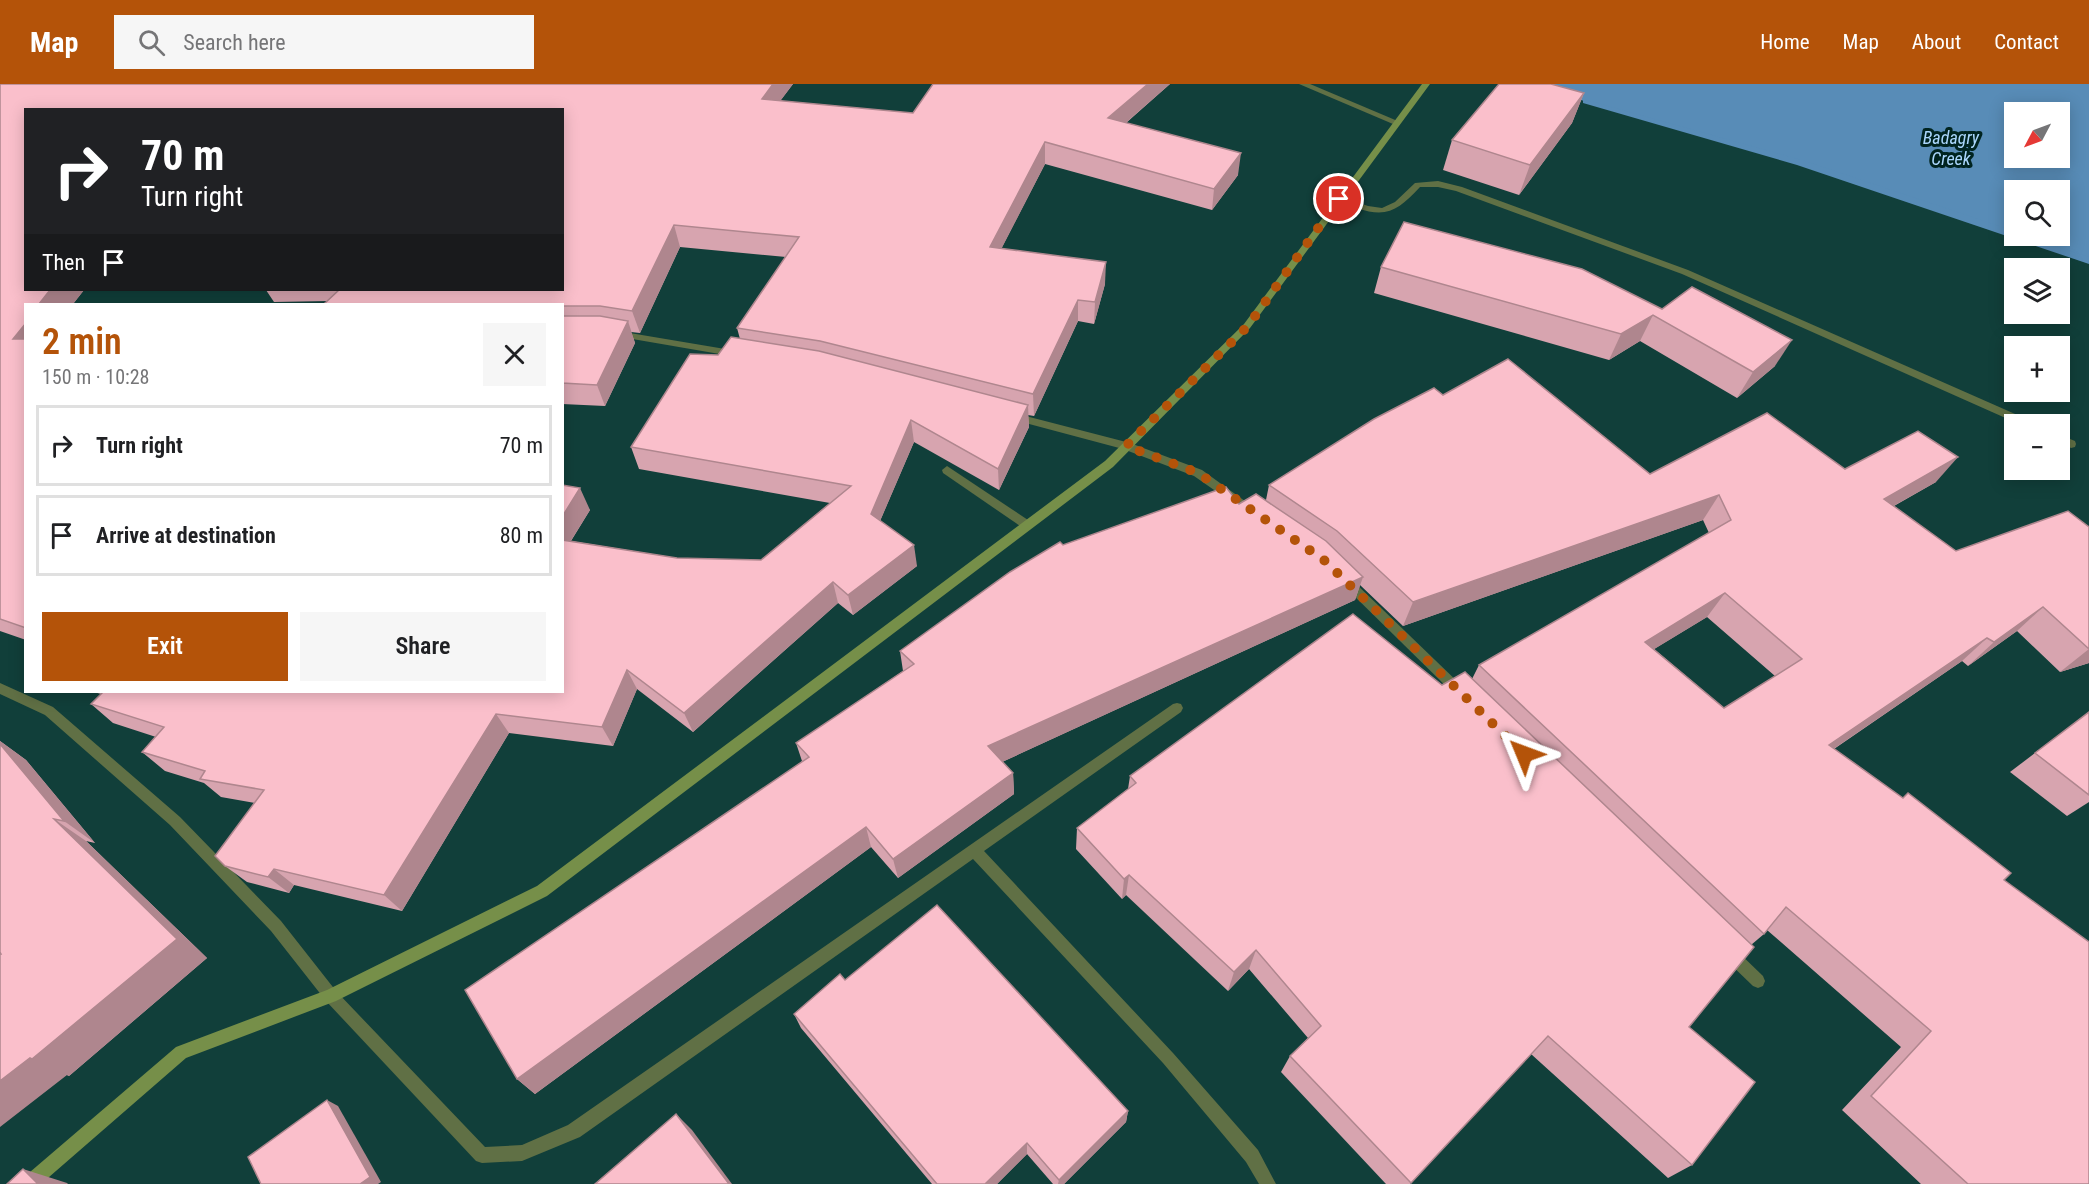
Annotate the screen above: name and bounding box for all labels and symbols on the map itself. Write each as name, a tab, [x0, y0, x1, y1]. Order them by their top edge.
north arrow	[2004, 102, 2070, 168]
water label: Badagry Creek	[1923, 127, 1980, 169]
pin	[1313, 173, 1364, 224]
position arrow	[1492, 722, 1556, 786]

